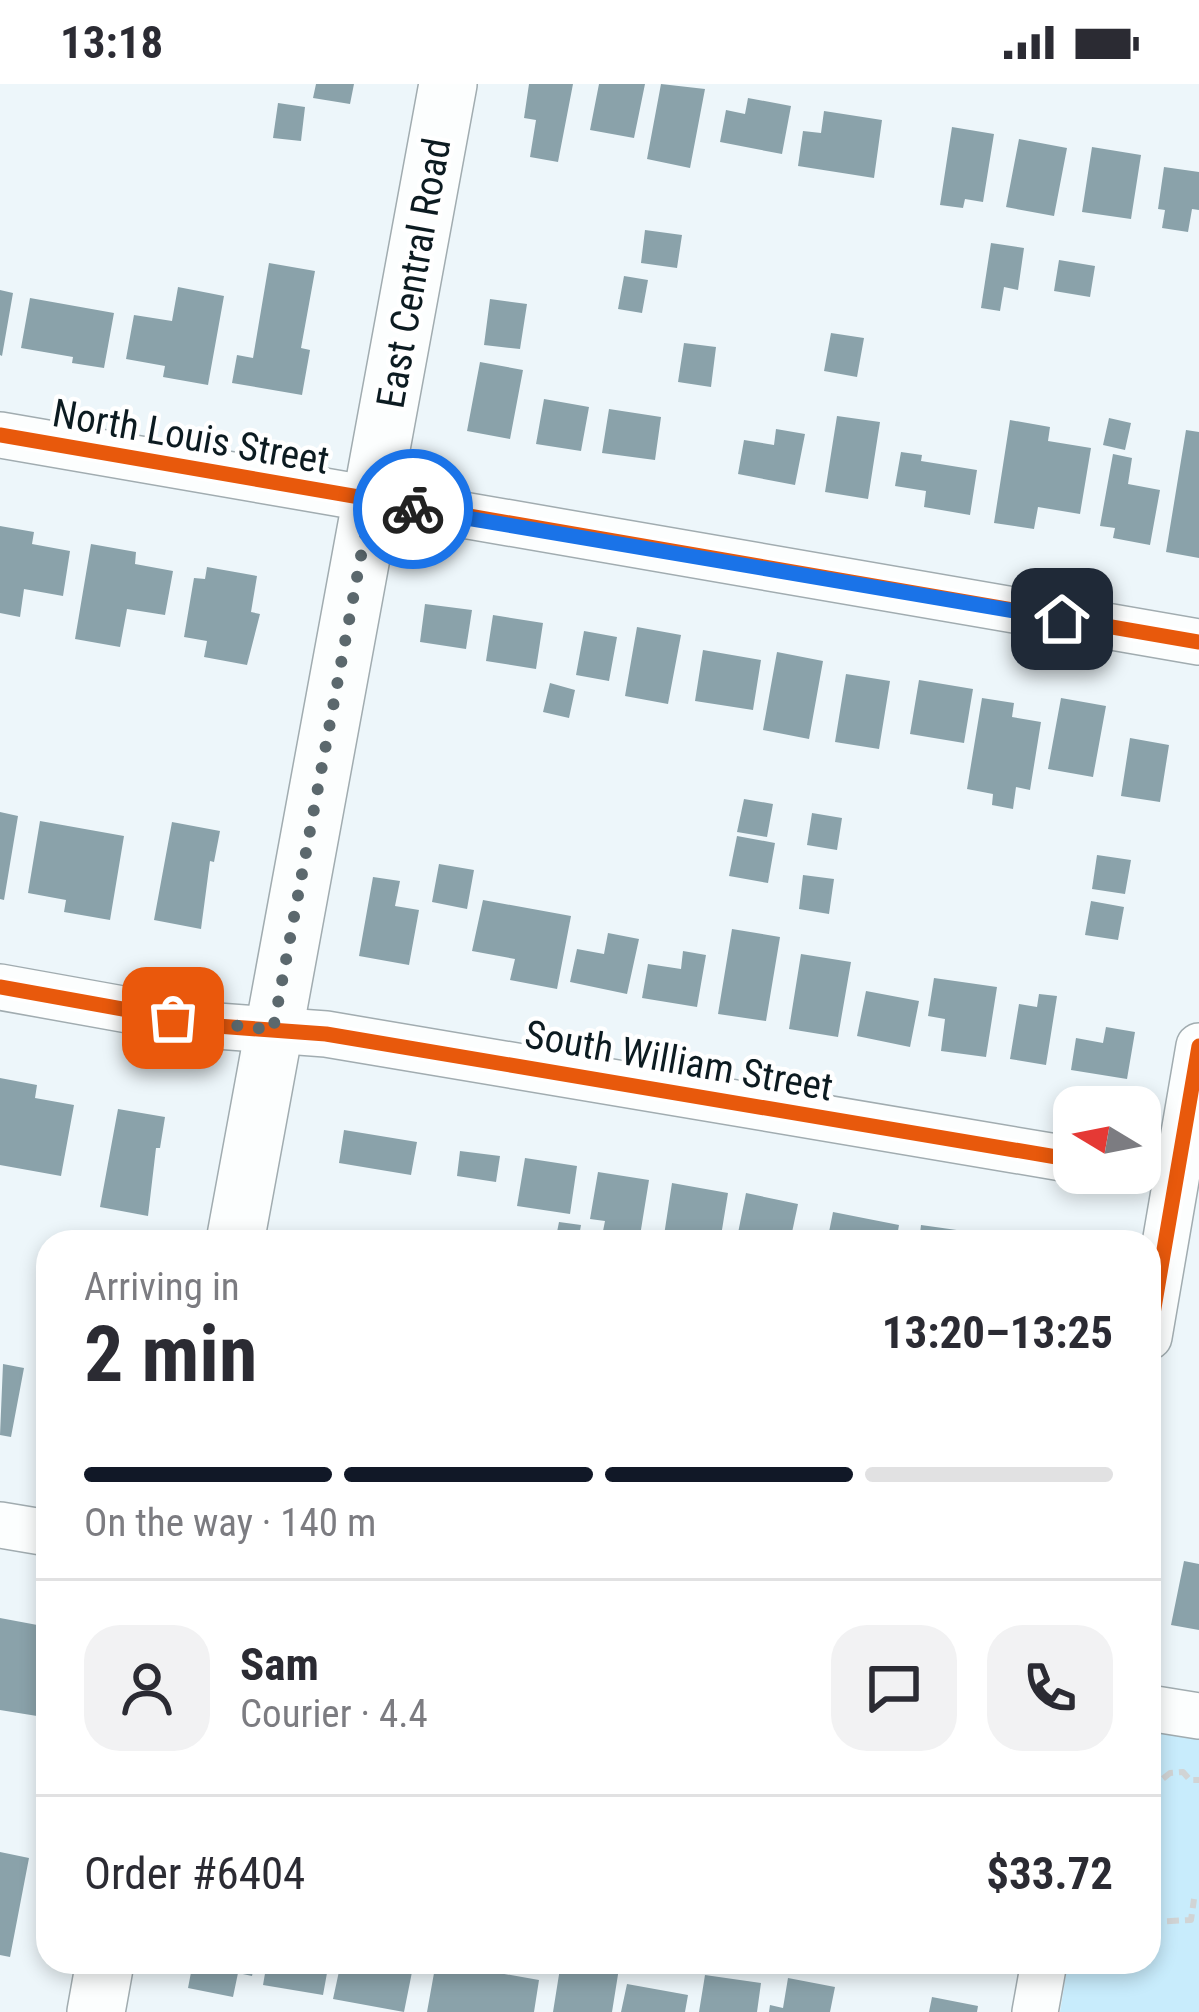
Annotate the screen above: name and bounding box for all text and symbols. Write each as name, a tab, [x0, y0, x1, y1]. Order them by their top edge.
text: 13:18	[60, 16, 163, 69]
street label: East Central Road	[368, 135, 460, 412]
street label: North Louis Street	[49, 390, 333, 484]
courier	[353, 449, 473, 569]
icon: bike	[380, 476, 446, 542]
pin	[1011, 568, 1113, 670]
icon: home	[1029, 586, 1095, 652]
pin	[122, 967, 224, 1069]
icon: bag	[140, 985, 206, 1051]
street label: South William Street	[521, 1011, 836, 1111]
north arrow	[1053, 1086, 1161, 1194]
map controls	[1053, 1086, 1161, 1194]
text: Arriving in	[84, 1264, 240, 1310]
text: 13:20–13:25	[882, 1306, 1113, 1359]
text: 2 min	[84, 1309, 257, 1400]
text: On the way · 140 m	[84, 1500, 376, 1546]
button: person	[84, 1625, 210, 1751]
button: chat	[831, 1625, 957, 1751]
button: phone	[987, 1625, 1113, 1751]
text: Sam	[240, 1638, 319, 1691]
text: Courier · 4.4	[240, 1691, 428, 1737]
text: Order #6404	[84, 1847, 305, 1900]
text: $33.72	[986, 1847, 1113, 1900]

